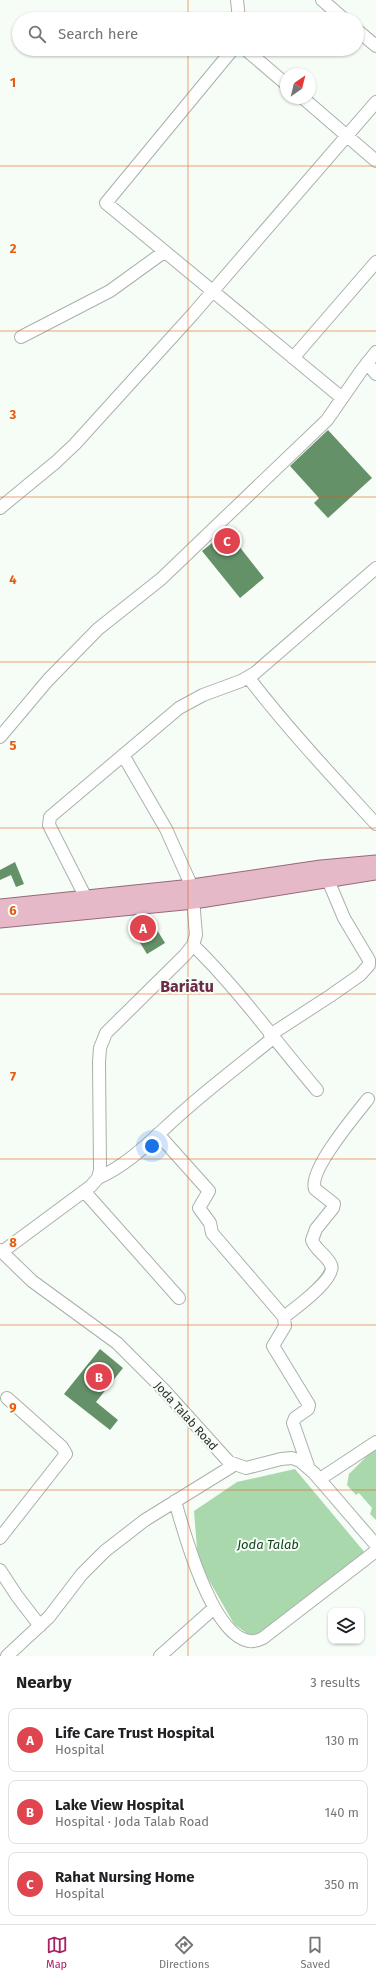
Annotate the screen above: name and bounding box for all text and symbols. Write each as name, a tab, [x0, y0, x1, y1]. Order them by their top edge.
search box	[12, 12, 364, 56]
icon: search	[26, 23, 48, 45]
text: Search here	[58, 25, 138, 43]
north arrow	[280, 68, 316, 104]
text: 1	[10, 75, 16, 90]
text: 2	[10, 241, 17, 256]
text: 3	[9, 407, 17, 422]
pin: C	[214, 526, 240, 556]
text: 4	[9, 572, 17, 587]
text: 5	[10, 738, 17, 753]
text: 6	[9, 903, 17, 918]
pin: A	[130, 913, 156, 943]
district label: Bariātu	[160, 977, 214, 996]
text: 7	[10, 1069, 16, 1084]
your location	[142, 1136, 162, 1156]
text: 8	[9, 1235, 17, 1250]
pin: B	[86, 1362, 112, 1392]
street label: Joda Talab Road	[152, 1379, 220, 1453]
text: 9	[9, 1400, 17, 1415]
water label: Joda Talab	[236, 1537, 299, 1552]
map controls	[328, 1608, 364, 1644]
button: layers	[328, 1608, 364, 1644]
text: Nearby	[16, 1672, 71, 1693]
text: 3 results	[310, 1675, 360, 1690]
text: Life Care Trust Hospital	[55, 1724, 214, 1742]
text: A	[26, 1733, 34, 1748]
text: 130 m	[325, 1733, 359, 1748]
text: Hospital	[55, 1742, 104, 1757]
text: Lake View Hospital	[55, 1796, 184, 1814]
text: B	[26, 1805, 34, 1820]
text: 140 m	[325, 1805, 359, 1820]
text: Hospital · Joda Talab Road	[55, 1814, 209, 1829]
text: Rahat Nursing Home	[55, 1868, 195, 1886]
text: C	[26, 1877, 34, 1892]
text: 350 m	[324, 1877, 359, 1892]
text: Hospital	[55, 1886, 104, 1901]
tab: Map	[46, 1934, 68, 1971]
tab: Directions	[159, 1934, 209, 1971]
tab: Saved	[301, 1934, 330, 1971]

